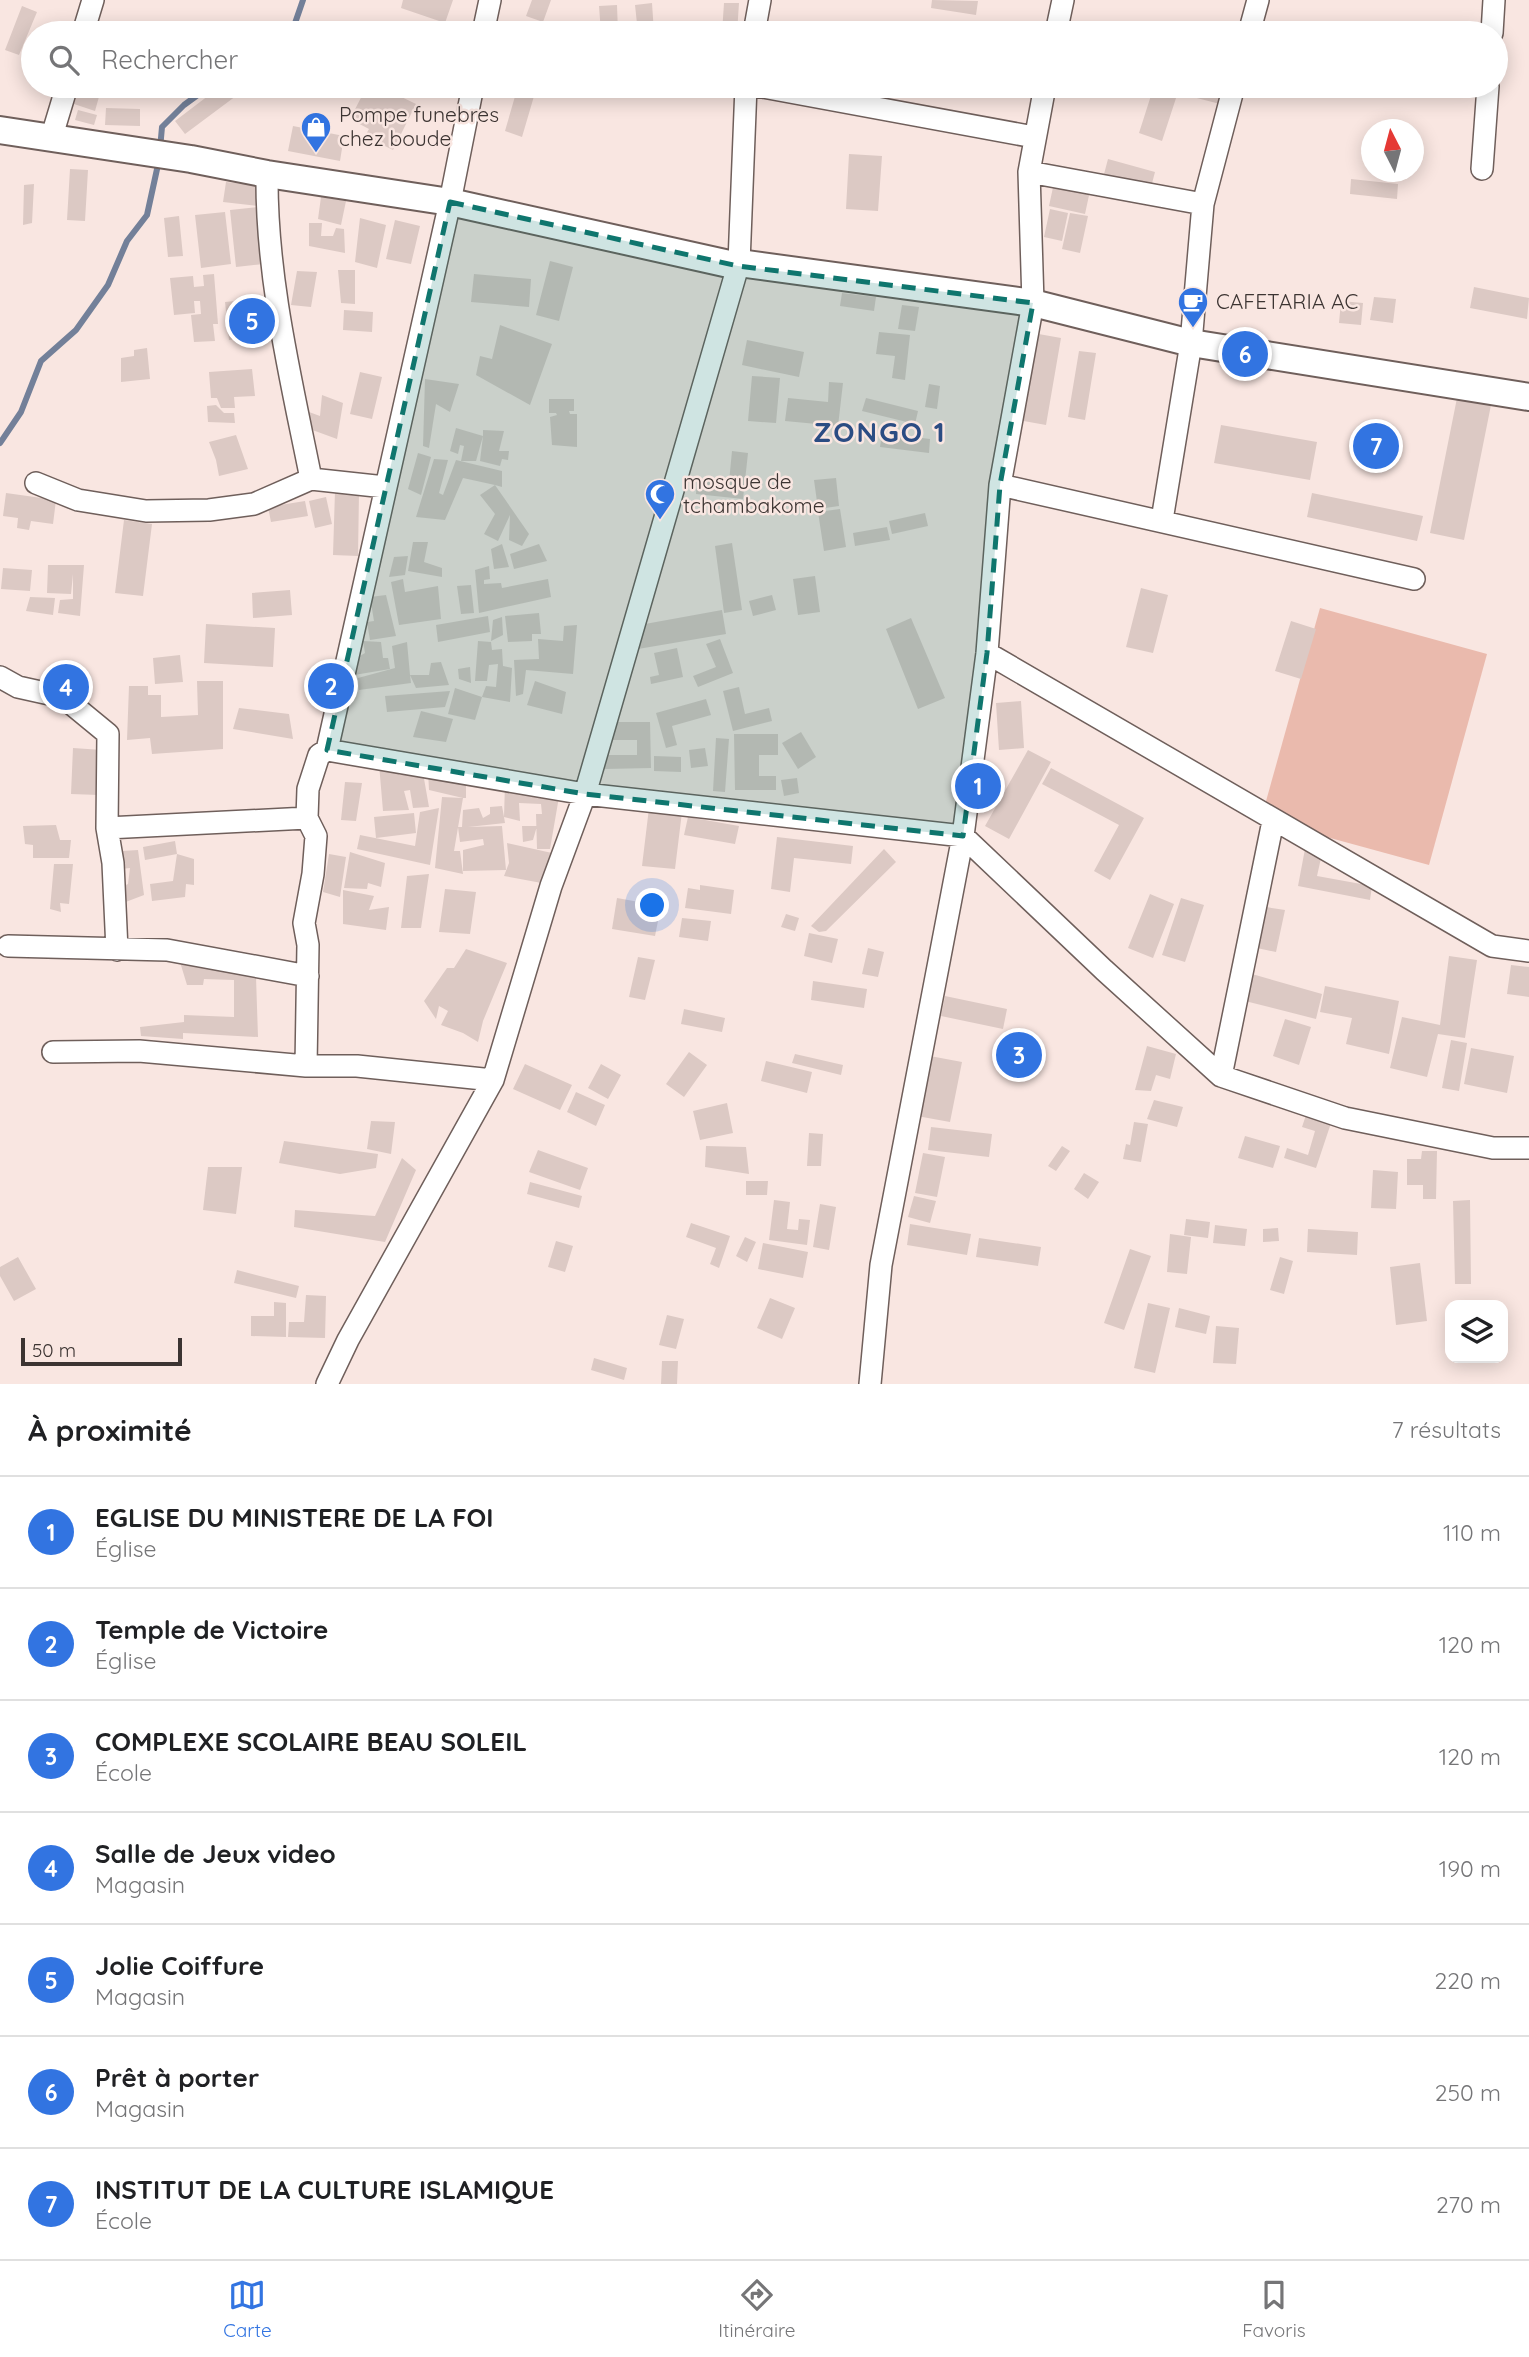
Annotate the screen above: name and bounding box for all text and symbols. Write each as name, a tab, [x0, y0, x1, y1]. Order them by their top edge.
search box	[21, 21, 1508, 98]
icon: search	[45, 41, 83, 79]
text: Rechercher	[101, 43, 238, 76]
place label: Pompe funebres chez boude	[339, 101, 499, 151]
shop icon: Pompe funebres chez boude	[299, 110, 333, 154]
north arrow	[1361, 119, 1424, 182]
cafe icon: CAFETARIA AC	[1176, 285, 1210, 329]
place label: CAFETARIA AC	[1216, 288, 1358, 314]
pin: 5	[229, 295, 275, 347]
pin: 6	[1222, 328, 1268, 380]
district label: ZONGO 1	[813, 414, 947, 449]
pin: 7	[1353, 420, 1399, 472]
place label: mosque de tchambakome	[683, 468, 825, 518]
mosque icon: mosque de tchambakome	[643, 477, 677, 521]
pin: 2	[308, 660, 354, 712]
pin: 4	[43, 661, 89, 713]
pin: 1	[955, 760, 1001, 812]
your location	[635, 888, 669, 922]
pin: 3	[996, 1029, 1042, 1081]
map controls	[1445, 1300, 1508, 1363]
button: layers	[1445, 1300, 1508, 1363]
scale bar	[21, 1335, 182, 1367]
text: 50 m	[32, 1338, 76, 1362]
text: À proximité	[28, 1411, 192, 1449]
text: 7 résultats	[1392, 1415, 1501, 1444]
text: EGLISE DU MINISTERE DE LA FOI	[95, 1501, 494, 1534]
text: 1	[47, 1518, 55, 1547]
text: 110 m	[1443, 1518, 1501, 1547]
text: Église	[95, 1534, 156, 1563]
text: Temple de Victoire	[95, 1613, 328, 1646]
text: 2	[44, 1630, 58, 1659]
text: 120 m	[1439, 1630, 1501, 1659]
text: Église	[95, 1646, 156, 1675]
text: COMPLEXE SCOLAIRE BEAU SOLEIL	[95, 1725, 527, 1758]
text: 3	[45, 1742, 57, 1771]
text: 120 m	[1439, 1742, 1501, 1771]
text: École	[95, 1758, 152, 1787]
text: Salle de Jeux video	[95, 1837, 336, 1870]
text: 4	[44, 1854, 58, 1883]
text: 190 m	[1439, 1854, 1501, 1883]
text: Magasin	[95, 1870, 185, 1899]
text: Jolie Coiffure	[95, 1949, 264, 1982]
text: 5	[44, 1966, 58, 1995]
text: 220 m	[1435, 1966, 1501, 1995]
text: Magasin	[95, 1982, 185, 2011]
text: Prêt à porter	[95, 2061, 259, 2094]
text: 6	[45, 2078, 57, 2107]
text: 250 m	[1435, 2078, 1501, 2107]
text: Magasin	[95, 2094, 185, 2123]
text: INSTITUT DE LA CULTURE ISLAMIQUE	[95, 2173, 554, 2206]
text: 7	[45, 2190, 57, 2219]
text: 270 m	[1436, 2190, 1501, 2219]
text: École	[95, 2206, 152, 2235]
tab: Carte	[223, 2276, 272, 2342]
tab: Itinéraire	[718, 2276, 796, 2342]
tab: Favoris	[1242, 2276, 1306, 2342]

